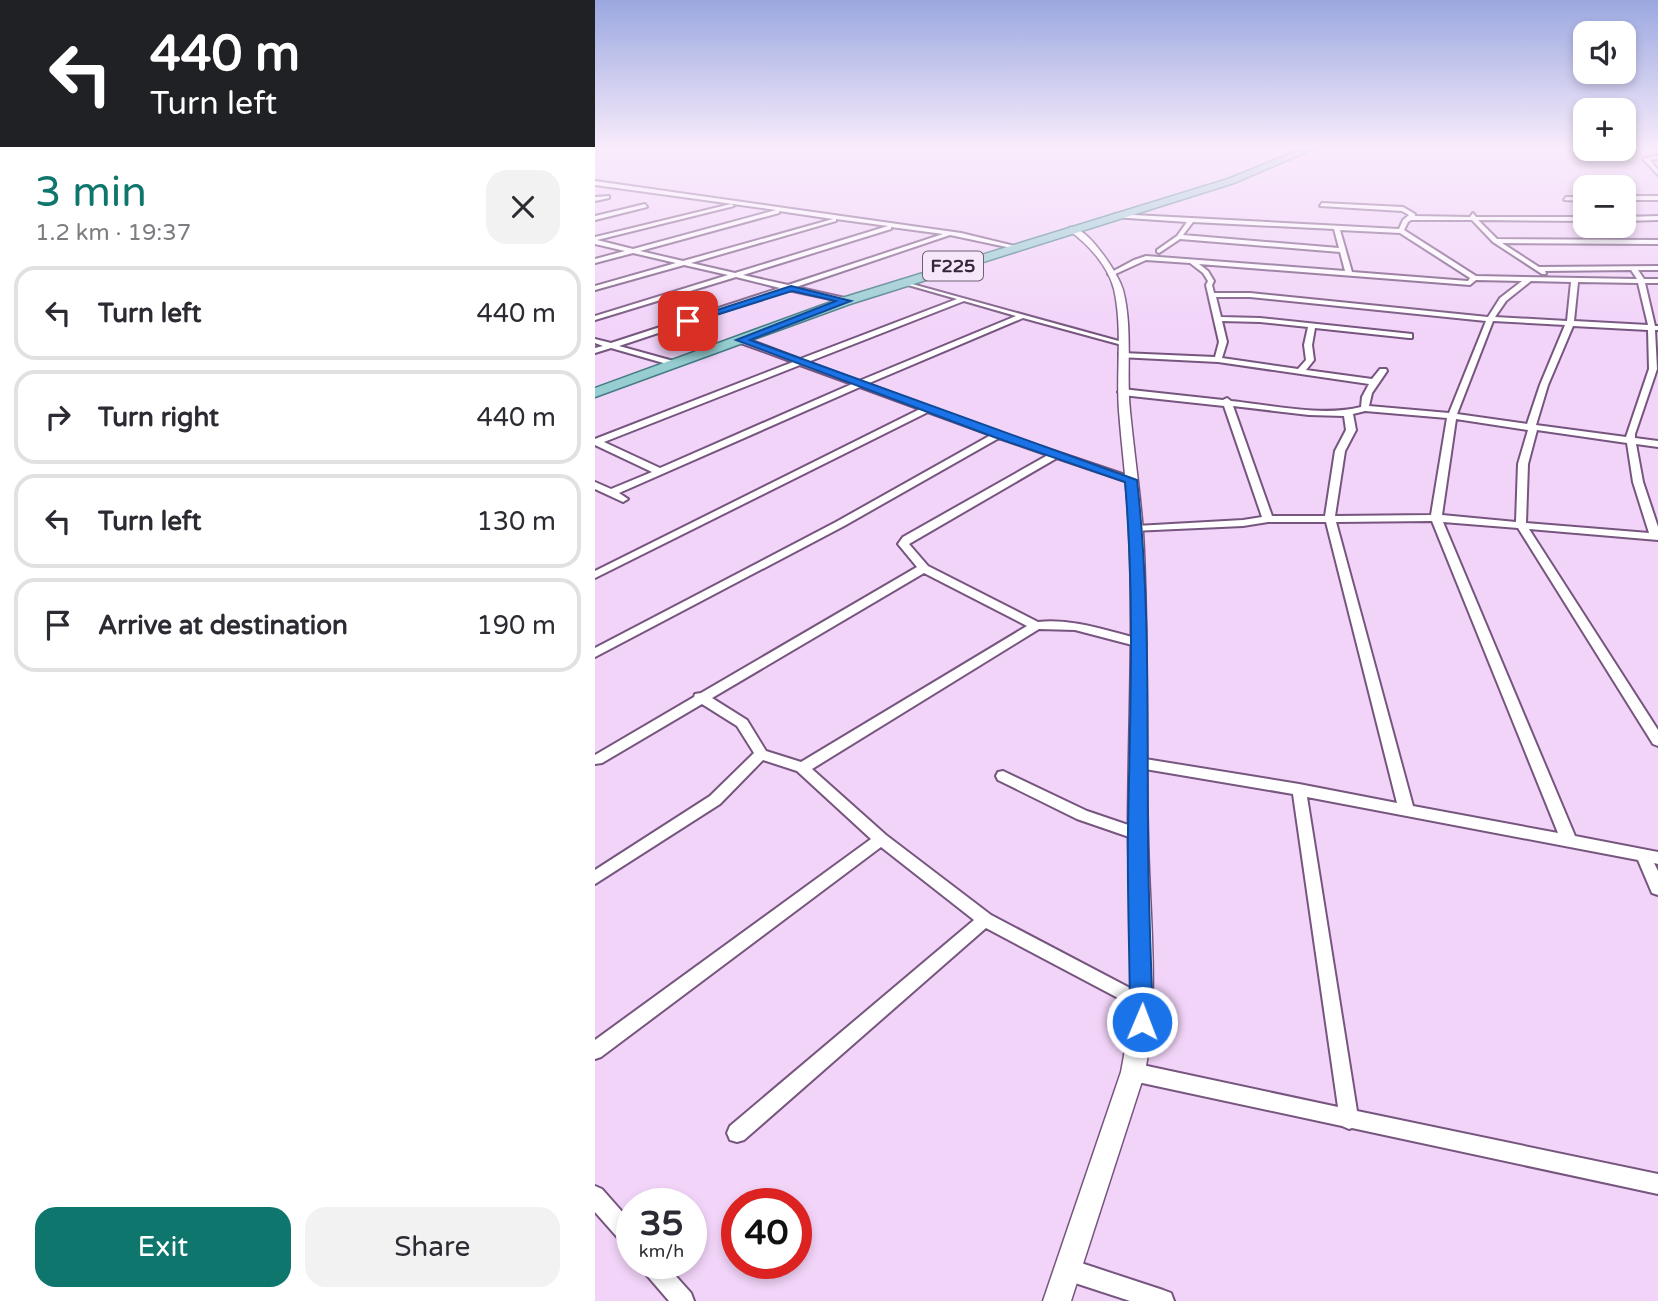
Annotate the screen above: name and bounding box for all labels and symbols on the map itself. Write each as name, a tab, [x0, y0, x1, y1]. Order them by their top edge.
road number: F225	[923, 252, 983, 280]
pin	[658, 291, 718, 351]
position arrow	[1105, 985, 1179, 1059]
speed limit sign: 40	[721, 1188, 812, 1279]

